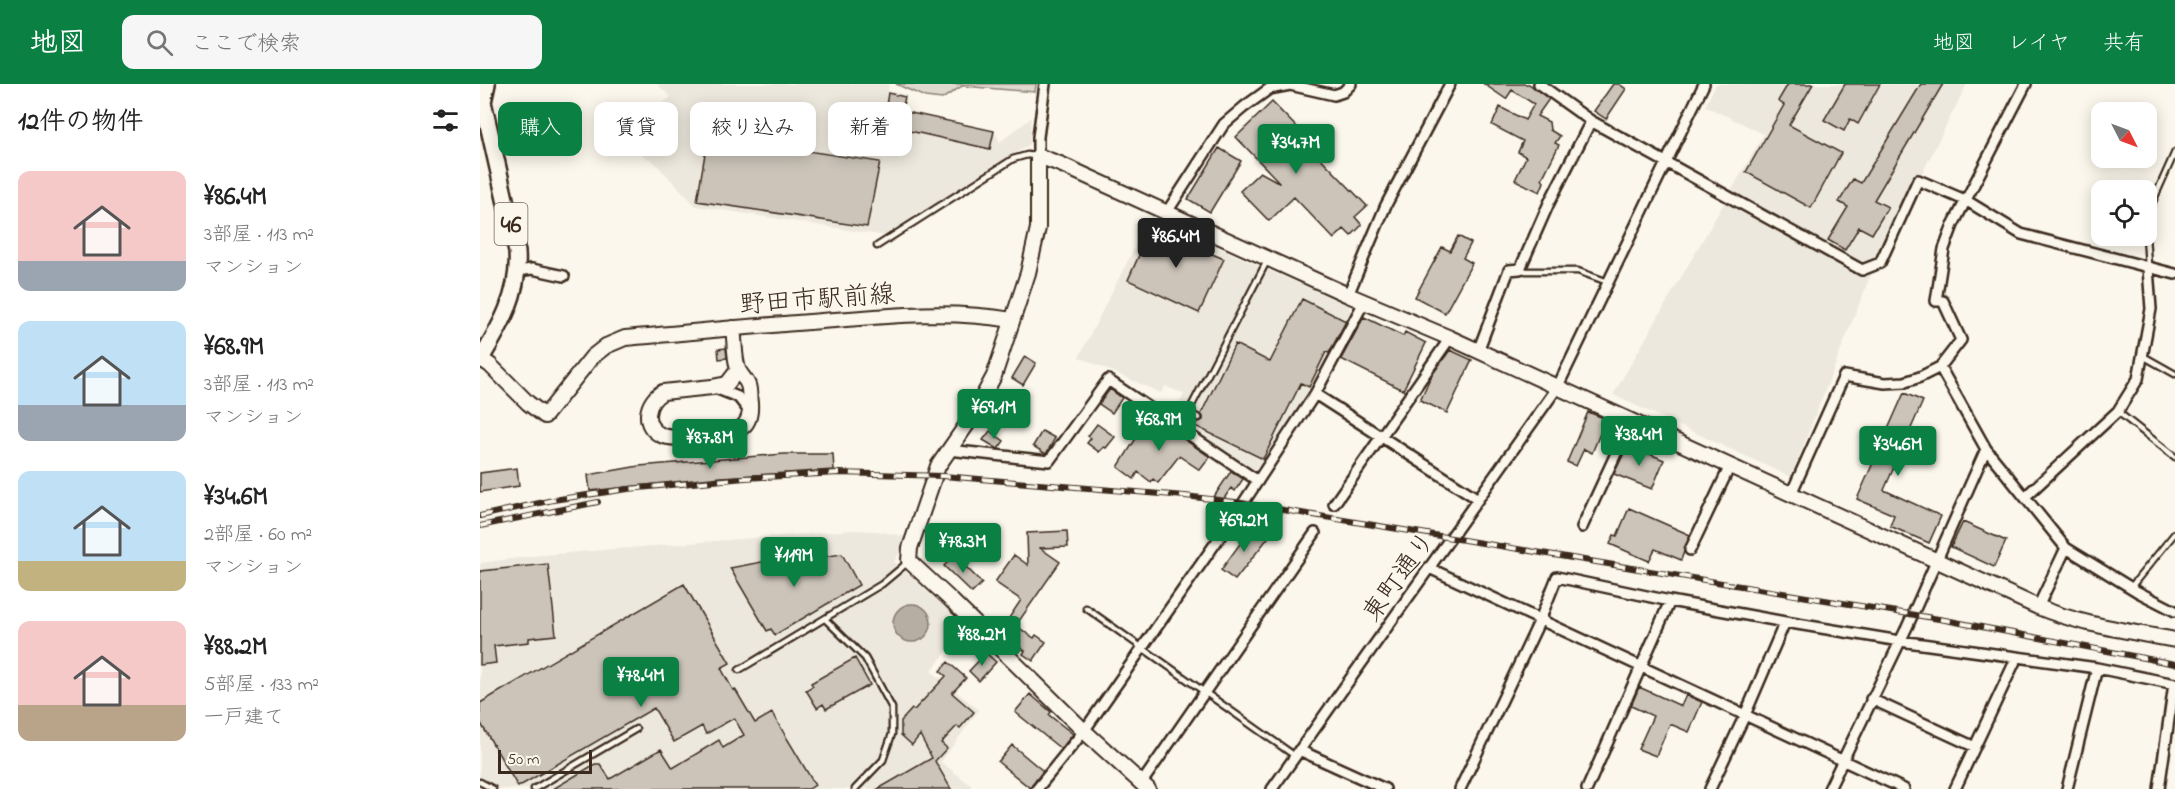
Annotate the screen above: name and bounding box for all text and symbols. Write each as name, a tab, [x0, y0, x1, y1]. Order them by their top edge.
search box	[122, 15, 542, 69]
text: 地図	[30, 24, 86, 65]
icon: search	[143, 26, 176, 59]
text: ここで検索	[191, 29, 301, 61]
text: 地図	[1933, 29, 1975, 59]
text: レイヤ	[2008, 29, 2070, 59]
text: 共有	[2103, 29, 2145, 59]
chip: 購入	[498, 102, 582, 156]
chip: 賃貸	[594, 102, 678, 156]
chip: 絞り込み	[690, 102, 816, 156]
chip: 新着	[828, 102, 912, 156]
north arrow	[2091, 102, 2157, 168]
map controls	[2091, 102, 2157, 246]
text: 12件の物件	[18, 104, 143, 142]
icon: filters	[429, 104, 462, 137]
pin: ¥34.7M	[1247, 124, 1345, 175]
text: ¥34.7M	[1272, 129, 1320, 158]
text: ¥86.4M	[204, 179, 267, 217]
button: locate	[2091, 180, 2157, 246]
icon: home	[66, 195, 138, 267]
road number: 46	[495, 203, 528, 245]
pin: ¥86.4M	[1127, 218, 1225, 269]
text: 3部屋 · 113 m²	[204, 221, 314, 250]
text: ¥86.4M	[1152, 223, 1200, 252]
text: マンション	[204, 254, 303, 283]
street label: 野田市駅前線	[738, 277, 896, 325]
text: ¥68.9M	[204, 329, 264, 367]
icon: home	[66, 345, 138, 417]
text: 3部屋 · 113 m²	[204, 371, 314, 400]
pin: ¥69.1M	[945, 389, 1043, 440]
text: ¥69.1M	[971, 394, 1017, 423]
pin: ¥68.9M	[1110, 401, 1208, 452]
text: マンション	[204, 404, 303, 433]
text: ¥68.9M	[1136, 406, 1182, 435]
pin: ¥38.4M	[1590, 416, 1688, 467]
pin: ¥87.8M	[661, 419, 759, 470]
text: ¥38.4M	[1615, 421, 1663, 450]
text: ¥87.8M	[686, 424, 734, 453]
pin: ¥34.6M	[1849, 426, 1947, 477]
text: ¥34.6M	[1873, 431, 1923, 460]
text: ¥34.6M	[204, 479, 268, 517]
icon: home	[66, 495, 138, 567]
pin: ¥69.2M	[1195, 502, 1293, 553]
text: ¥69.2M	[1220, 507, 1268, 536]
text: 2部屋 · 60 m²	[204, 521, 312, 550]
pin: ¥78.3M	[914, 523, 1012, 574]
street label: 東町通り	[1354, 525, 1446, 631]
text: ¥78.3M	[939, 528, 987, 557]
pin: ¥119M	[752, 537, 836, 588]
text: ¥119M	[775, 542, 813, 571]
text: マンション	[204, 554, 303, 583]
pin: ¥88.2M	[933, 616, 1031, 667]
text: ¥88.2M	[958, 621, 1006, 650]
text: ¥88.2M	[204, 629, 268, 667]
icon: home	[66, 645, 138, 717]
pin: ¥78.4M	[592, 657, 690, 708]
text: ¥78.4M	[617, 662, 665, 691]
text: 5部屋 · 133 m²	[204, 671, 319, 700]
text: 一戸建て	[204, 704, 284, 733]
scale bar	[498, 747, 592, 774]
text: 50 m	[507, 748, 539, 772]

